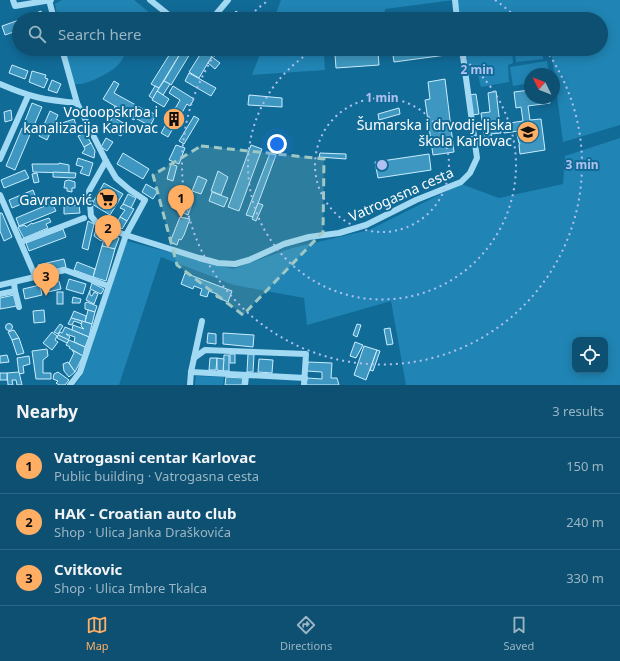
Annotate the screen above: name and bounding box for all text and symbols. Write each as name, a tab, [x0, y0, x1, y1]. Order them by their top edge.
search box	[12, 12, 608, 56]
icon: search	[26, 23, 48, 45]
text: Search here	[58, 24, 141, 44]
text: 2 min	[460, 61, 494, 78]
north arrow	[524, 68, 560, 104]
text: 1 min	[365, 89, 399, 106]
place label: Vodoopskrba i kanalizacija Karlovac	[23, 102, 158, 137]
building icon: Vodoopskrba i kanalizacija Karlovac	[161, 106, 187, 132]
place label: Šumarska i drvodjeljska škola Karlovac	[357, 115, 512, 150]
school or university icon: Šumarska i drvodjeljska škola Karlovac	[515, 119, 541, 145]
your location	[267, 134, 287, 154]
text: 3 min	[565, 156, 599, 173]
centre of rings	[375, 158, 389, 172]
street label: Vatrogasna cesta	[346, 162, 456, 226]
pin: 1	[168, 185, 194, 218]
supermarket icon: Gavranović	[94, 186, 120, 212]
place label: Gavranović	[19, 190, 92, 209]
pin: 2	[95, 215, 121, 248]
pin: 3	[33, 263, 59, 296]
map controls	[572, 337, 608, 373]
button: locate	[572, 337, 608, 373]
text: Nearby	[16, 400, 78, 423]
text: 3 results	[552, 402, 604, 420]
text: Vatrogasni centar Karlovac	[54, 447, 256, 467]
text: 1	[25, 457, 33, 475]
text: 150 m	[566, 457, 604, 475]
text: Public building · Vatrogasna cesta	[54, 467, 259, 485]
text: HAK - Croatian auto club	[54, 503, 236, 523]
text: 2	[25, 513, 33, 531]
text: 240 m	[566, 513, 604, 531]
text: Shop · Ulica Janka Draškovića	[54, 523, 231, 541]
text: Cvitkovic	[54, 559, 122, 579]
text: 3	[25, 569, 33, 587]
text: 330 m	[566, 569, 604, 587]
text: Shop · Ulica Imbre Tkalca	[54, 579, 207, 597]
tab: Map	[86, 614, 109, 653]
tab: Directions	[280, 614, 332, 653]
tab: Saved	[504, 614, 534, 653]

